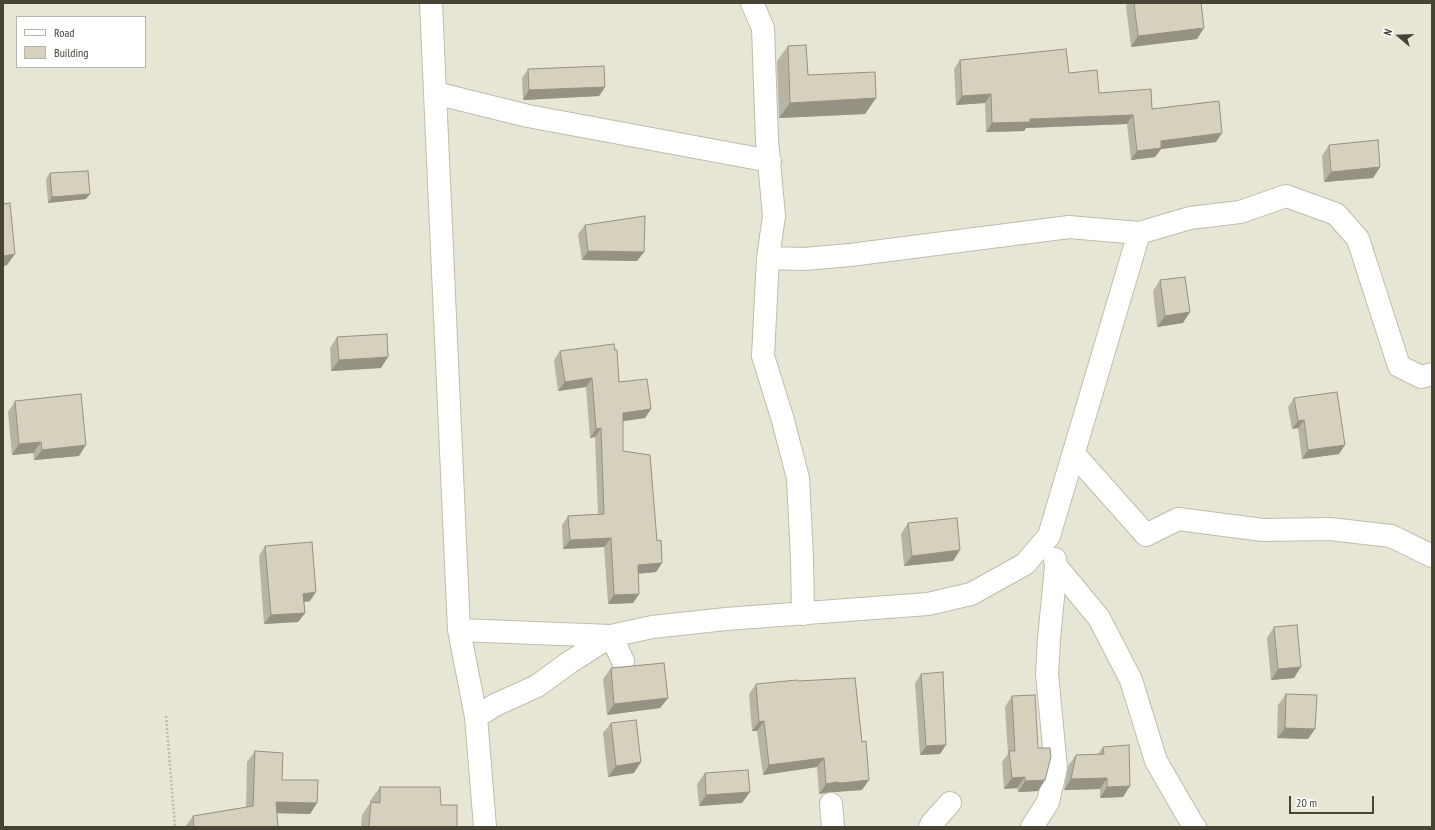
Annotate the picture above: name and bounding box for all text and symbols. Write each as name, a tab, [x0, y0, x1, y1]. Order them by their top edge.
legend	[16, 16, 146, 68]
north arrow	[1379, 16, 1419, 56]
text: Road	[54, 25, 74, 40]
text: N	[1380, 27, 1395, 37]
text: Building	[54, 45, 89, 60]
scale bar	[1291, 788, 1376, 814]
text: 20 m	[1296, 795, 1317, 810]

